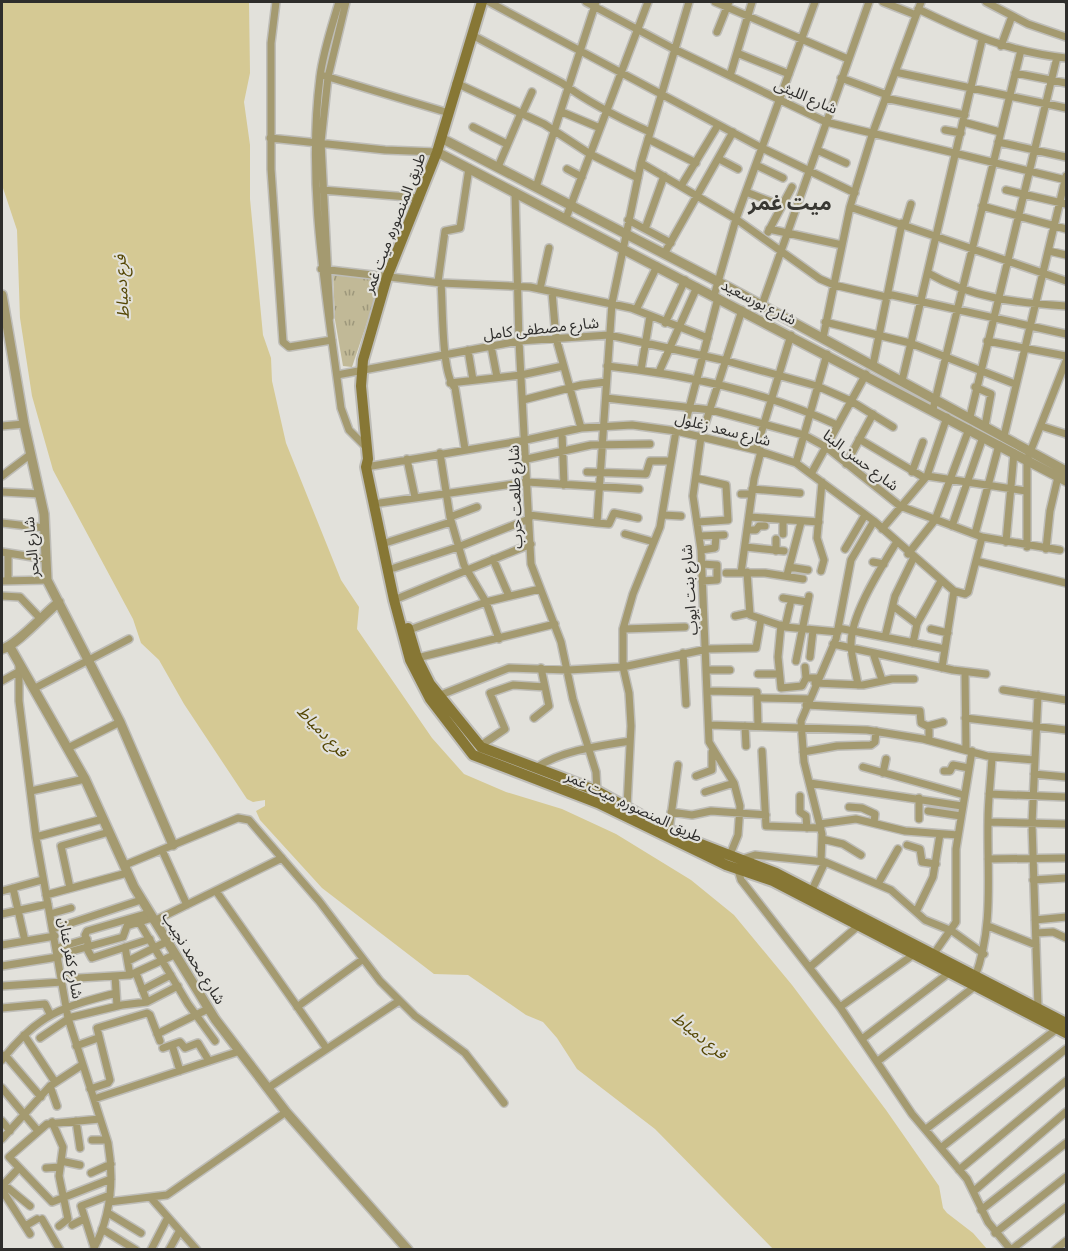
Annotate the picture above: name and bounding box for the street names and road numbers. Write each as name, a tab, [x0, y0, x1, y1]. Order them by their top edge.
street label: شارع الليثى	[770, 74, 841, 121]
street label: طريق المنصوره, ميت غمر	[358, 150, 431, 297]
street label: شارع بورسعيد	[717, 275, 800, 332]
street label: شارع مصطفى كامل	[482, 312, 600, 347]
street label: شارع سعد زغلول	[673, 408, 773, 453]
street label: شارع حسن البنا	[817, 425, 903, 497]
street label: شارع طلعت حرب	[504, 444, 529, 549]
street label: شارع البحر	[19, 516, 46, 579]
street label: شارع بنت ايوب	[676, 543, 705, 636]
street label: طريق المنصوره, ميت غمر	[561, 765, 706, 847]
street label: شارع محمد نجيب	[156, 908, 230, 1009]
street label: شارع كفر عنان	[52, 916, 88, 1001]

